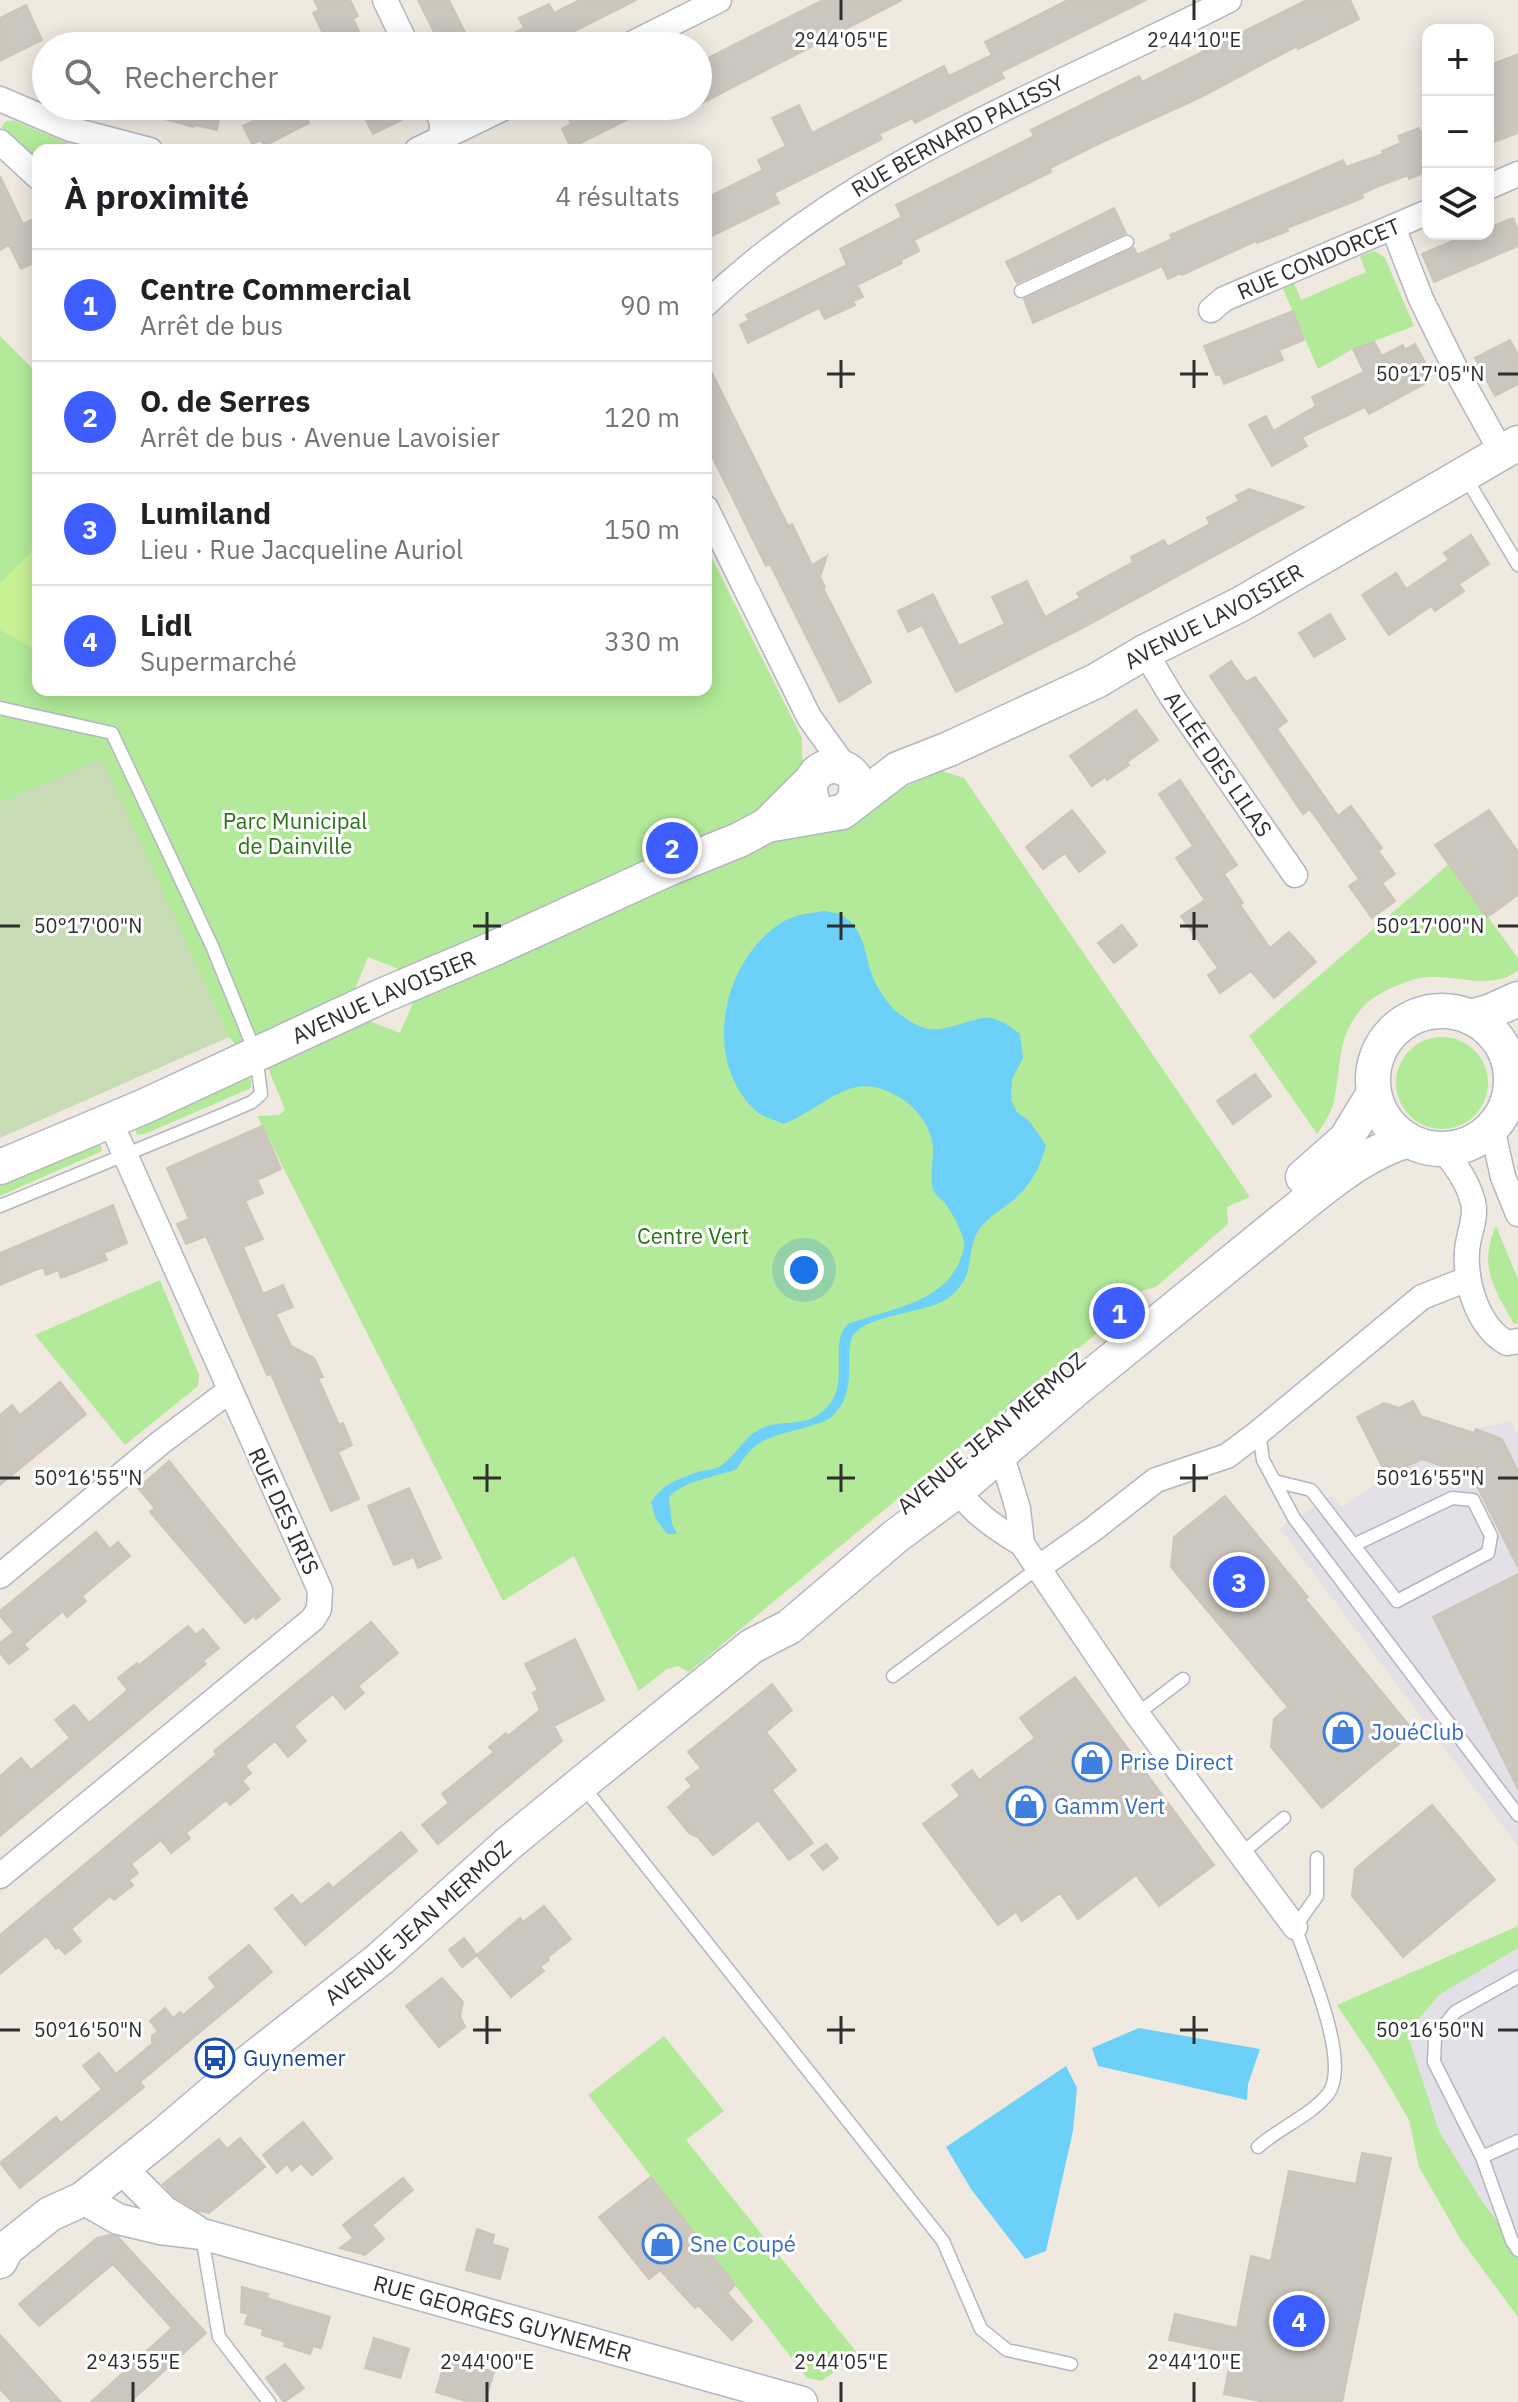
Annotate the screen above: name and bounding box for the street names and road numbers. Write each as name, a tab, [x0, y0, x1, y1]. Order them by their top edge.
street label: RUE BERNARD PALISSY	[846, 67, 1068, 203]
street label: RUE CONDORCET	[1233, 210, 1405, 306]
street label: AVENUE LAVOISIER	[1119, 556, 1308, 675]
street label: ALLÉE DES LILAS	[1158, 685, 1279, 842]
street label: AVENUE LAVOISIER	[287, 943, 480, 1050]
street label: AVENUE JEAN MERMOZ	[890, 1345, 1091, 1520]
street label: RUE DES IRIS	[242, 1443, 326, 1579]
street label: AVENUE JEAN MERMOZ	[318, 1833, 517, 2011]
street label: RUE GEORGES GUYNEMER	[370, 2268, 635, 2368]

